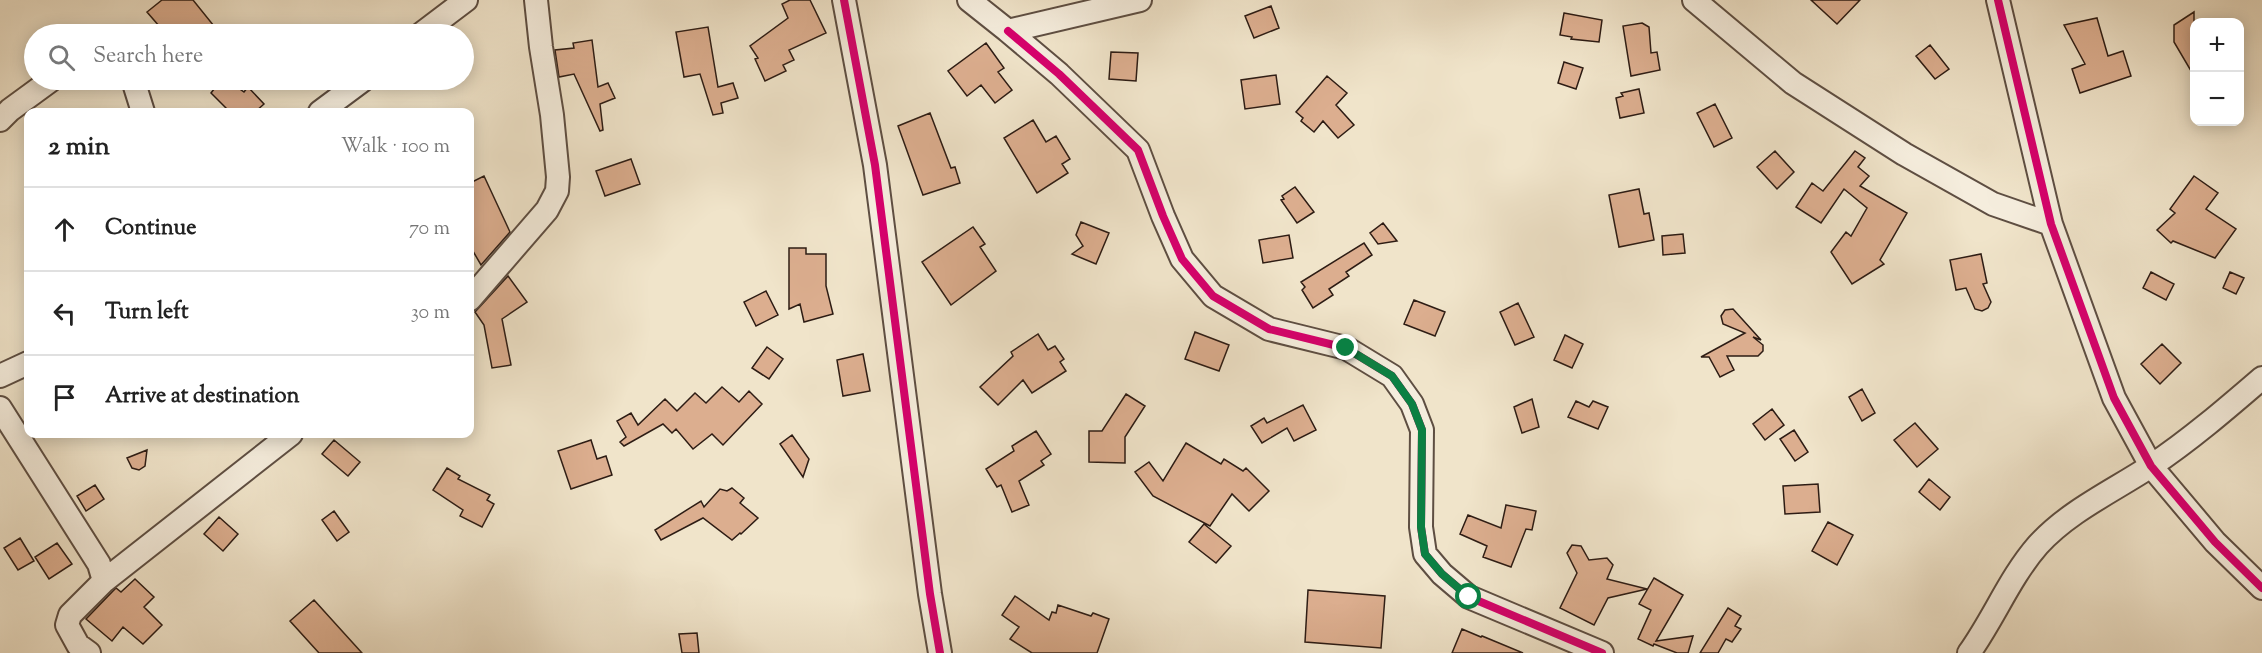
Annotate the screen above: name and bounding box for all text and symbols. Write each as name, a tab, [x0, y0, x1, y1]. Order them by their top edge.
map controls	[2190, 18, 2244, 126]
button: +	[2190, 18, 2244, 72]
search box	[24, 24, 474, 90]
icon: search	[45, 41, 78, 74]
text: Search here	[93, 41, 203, 73]
button: −	[2190, 72, 2244, 126]
text: 2 min	[48, 129, 110, 166]
text: Walk · 100 m	[341, 133, 450, 162]
icon: ahead	[48, 213, 81, 246]
text: Continue	[105, 213, 196, 245]
text: 70 m	[409, 215, 450, 244]
icon: left	[48, 297, 81, 330]
text: Turn left	[105, 297, 188, 329]
text: 30 m	[411, 299, 450, 328]
route end	[1332, 334, 1358, 360]
icon: arrive	[48, 381, 81, 414]
text: Arrive at destination	[105, 381, 300, 413]
route start	[1455, 583, 1481, 609]

